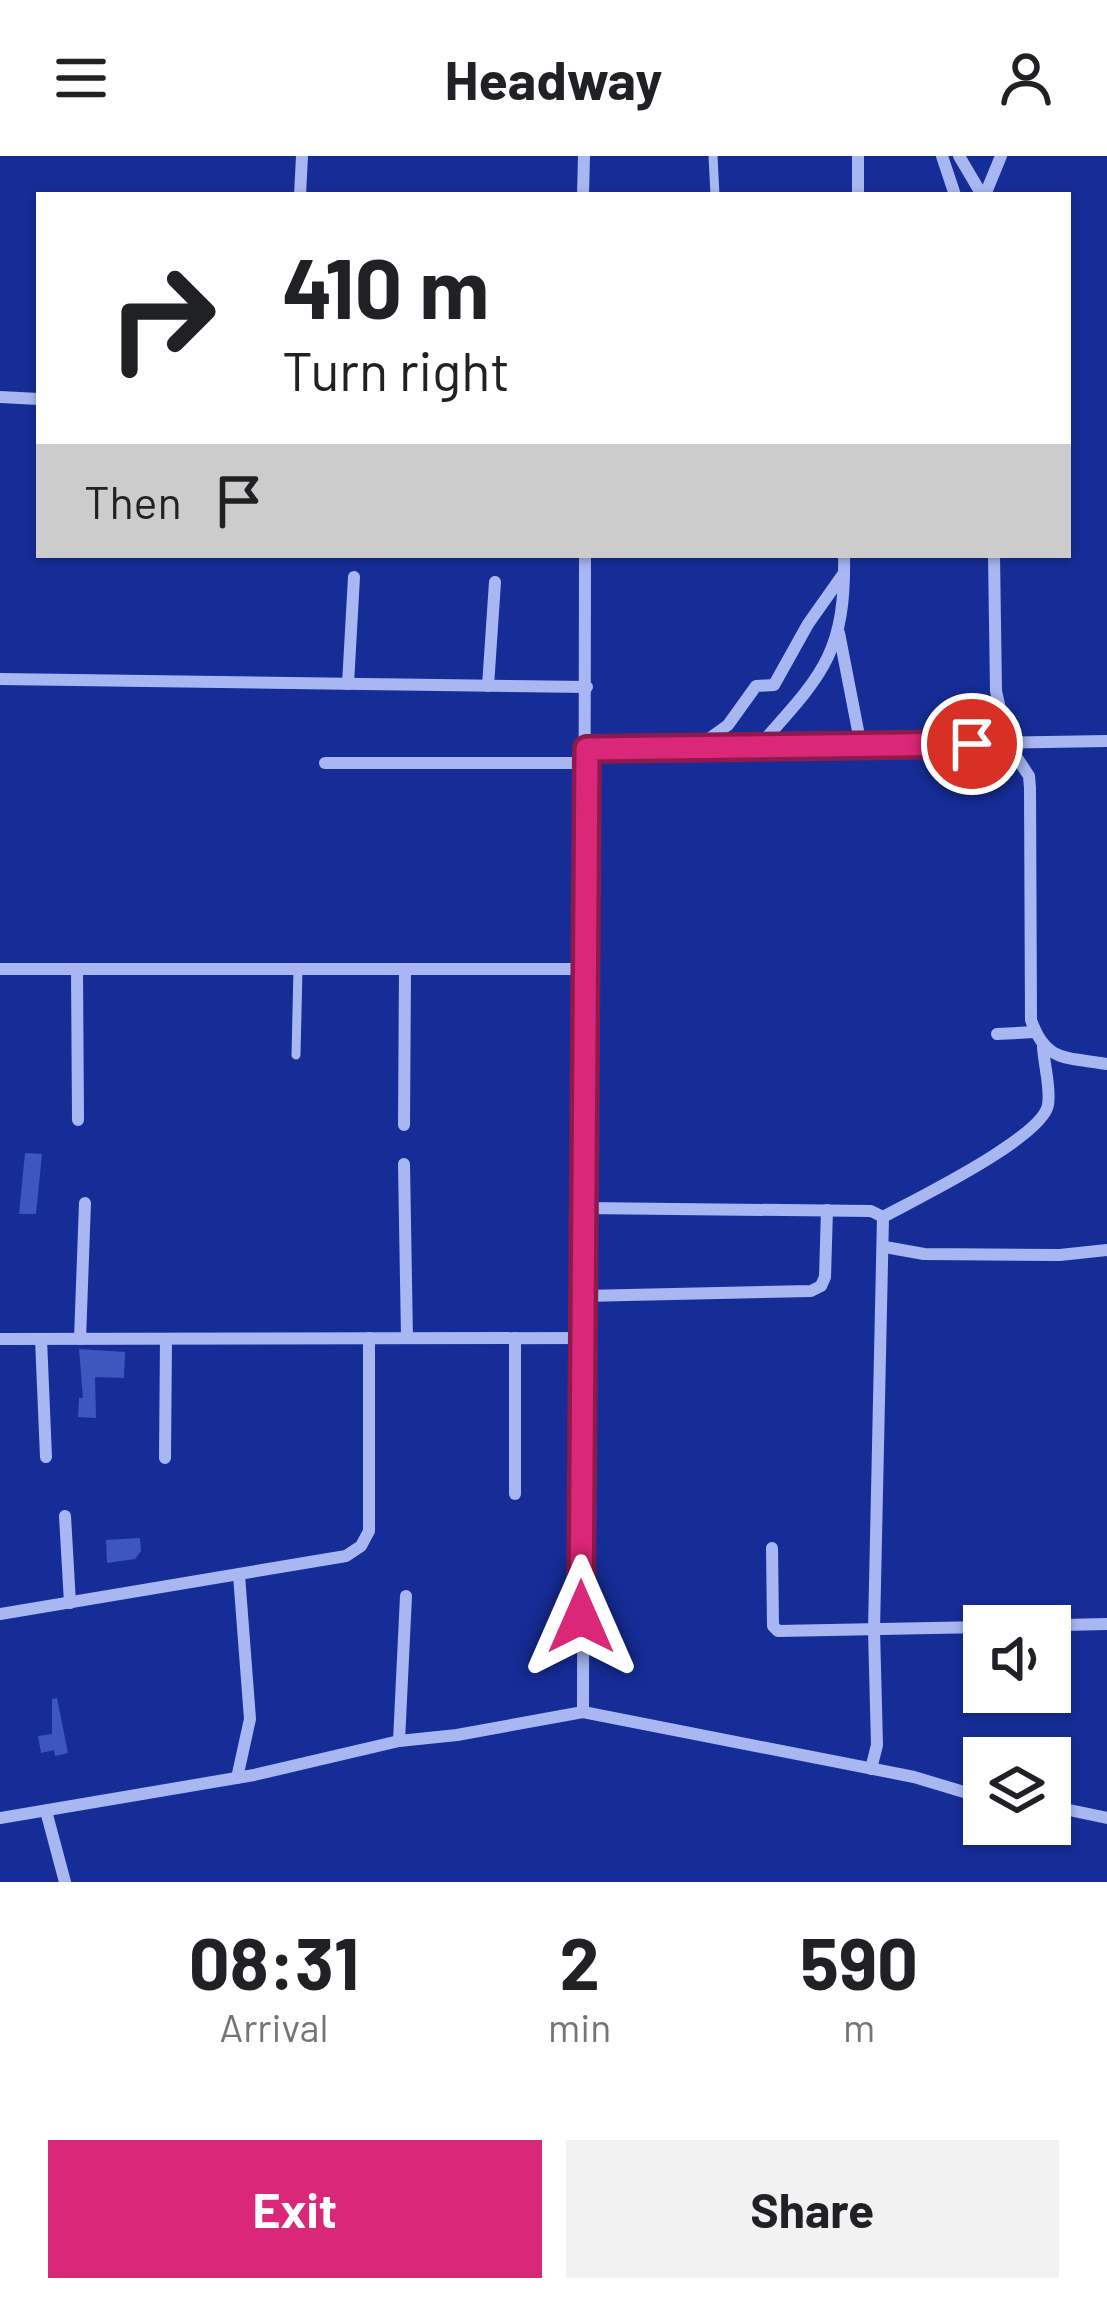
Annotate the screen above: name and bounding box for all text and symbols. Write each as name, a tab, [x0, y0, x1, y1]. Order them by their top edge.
icon: menu	[48, 45, 114, 111]
icon: person	[993, 45, 1059, 111]
text: Headway	[445, 46, 663, 111]
text: 410 m	[282, 235, 489, 336]
icon: right	[84, 240, 240, 396]
text: Turn right	[282, 337, 510, 402]
icon: arrive	[206, 468, 272, 534]
text: Then	[84, 474, 182, 528]
pin	[921, 693, 1023, 795]
icon: arrive	[939, 711, 1005, 777]
position arrow	[518, 1554, 644, 1680]
map controls	[963, 1605, 1071, 1845]
button: sound	[963, 1605, 1071, 1713]
button: layers	[963, 1737, 1071, 1845]
text: 08:31	[189, 1918, 359, 2004]
text: 2	[559, 1918, 600, 2004]
text: 590	[800, 1918, 918, 2004]
text: Arrival	[220, 2003, 329, 2050]
text: min	[548, 2003, 611, 2050]
text: m	[843, 2003, 875, 2050]
button: Exit	[48, 2140, 542, 2278]
button: Share	[566, 2140, 1059, 2278]

